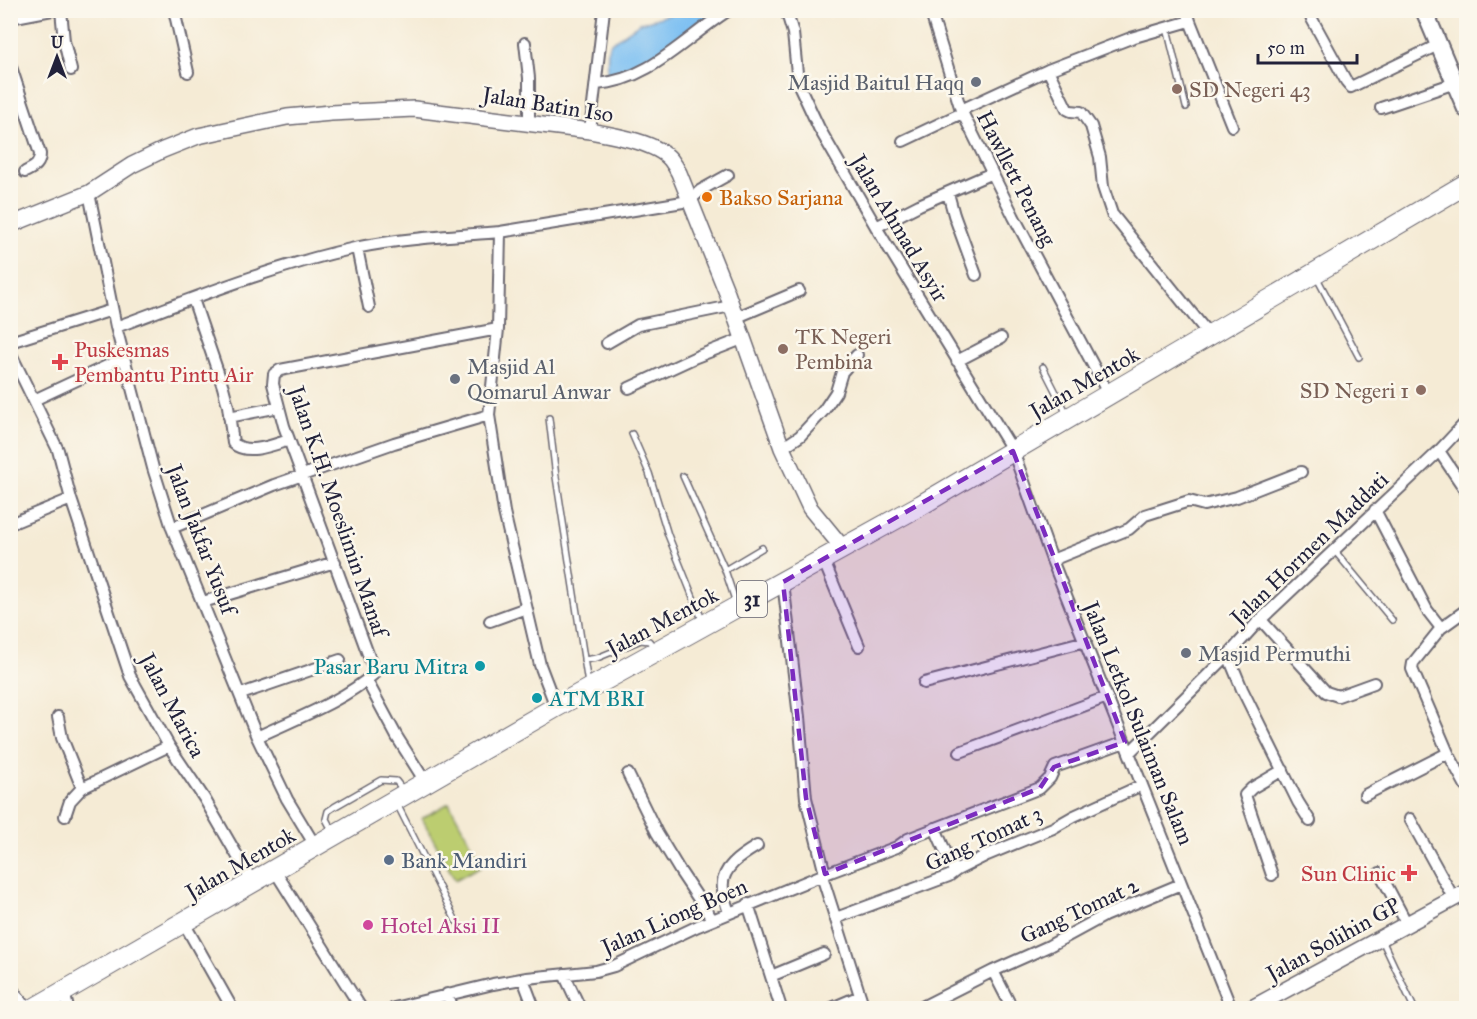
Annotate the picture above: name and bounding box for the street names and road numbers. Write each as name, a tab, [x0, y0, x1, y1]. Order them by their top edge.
street label: Jalan Batin Iso	[478, 80, 615, 128]
street label: Hawllett Penang	[971, 106, 1063, 251]
street label: Jalan Ahmad Asyir	[844, 148, 955, 308]
street label: Jalan Mentok	[1023, 340, 1145, 426]
street label: Jalan K.H. Moeslimin Manaf	[282, 380, 395, 643]
street label: Jalan Jakfar Yusuf	[160, 459, 244, 621]
street label: Jalan Hormen Maddati	[1223, 466, 1394, 632]
street label: Jalan Mentok	[600, 580, 723, 663]
road number: 31	[737, 581, 767, 617]
street label: Jalan Letkol Sulaiman Salam	[1077, 596, 1200, 849]
street label: Jalan Marica	[133, 647, 212, 763]
street label: Gang Tomat 3	[921, 800, 1046, 877]
street label: Jalan Mentok	[179, 821, 301, 907]
street label: Gang Tomat 2	[1016, 871, 1143, 950]
street label: Jalan Liong Boen	[595, 872, 751, 961]
street label: Jalan Solihin GP	[1260, 891, 1405, 988]

